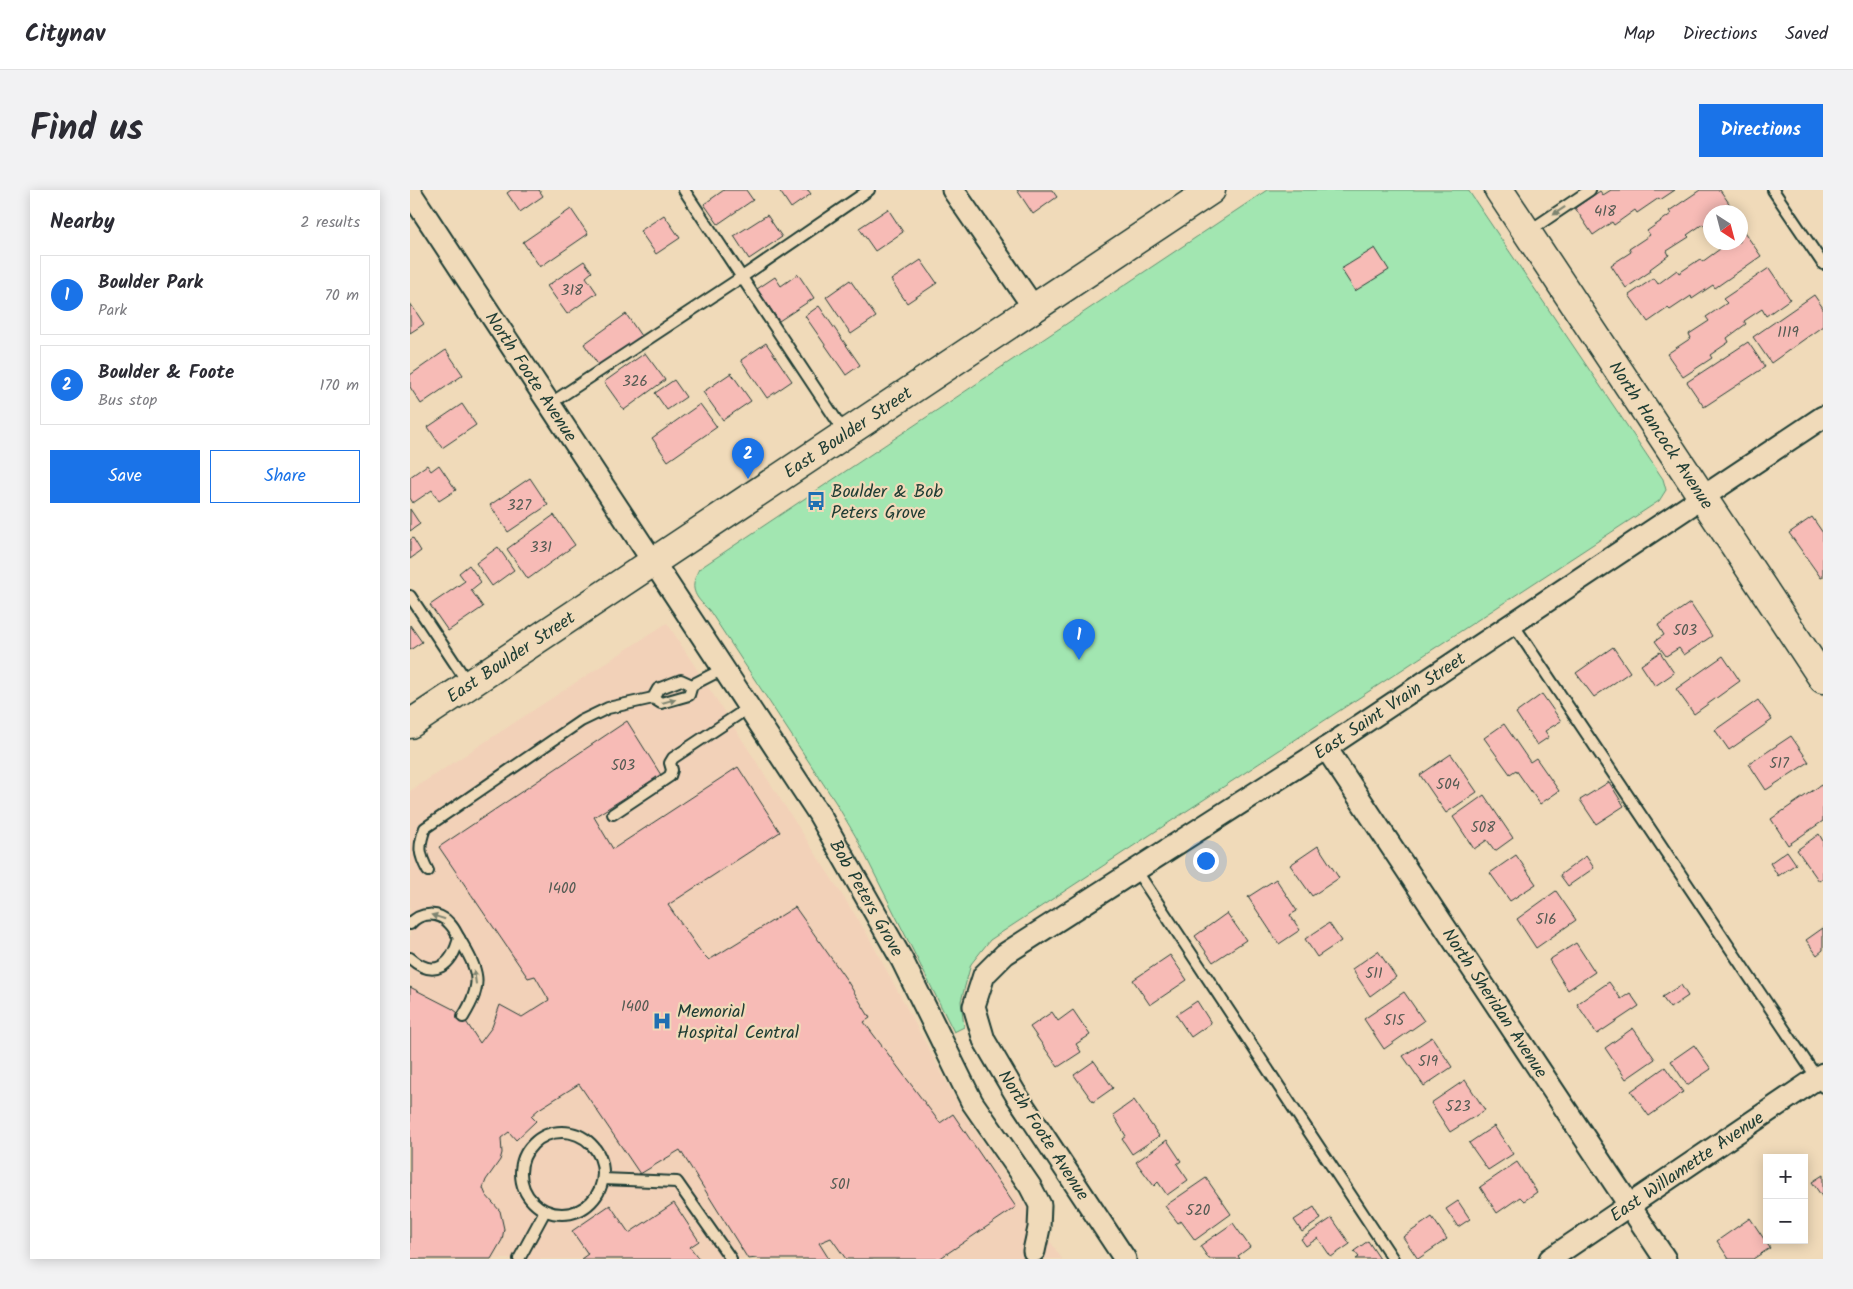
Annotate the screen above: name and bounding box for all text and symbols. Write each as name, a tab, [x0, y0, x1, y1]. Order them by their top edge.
text: Citynav	[25, 15, 105, 54]
text: Map	[1623, 20, 1655, 49]
text: Directions	[1683, 20, 1757, 49]
text: Saved	[1785, 20, 1828, 49]
text: Find us	[30, 102, 143, 158]
button: Directions	[1699, 104, 1823, 157]
house number: 418	[1594, 200, 1617, 224]
north arrow	[1703, 205, 1748, 250]
text: Nearby	[50, 206, 115, 239]
one-way arrow	[1552, 206, 1565, 216]
text: 2 results	[300, 210, 360, 235]
text: Boulder Park	[98, 268, 203, 298]
house number: 318	[561, 279, 584, 303]
text: 1	[65, 283, 69, 308]
text: 70 m	[324, 283, 359, 308]
text: Park	[98, 298, 127, 323]
street label: North Foote Avenue	[477, 306, 584, 449]
house number: 1119	[1777, 321, 1799, 345]
street label: North Hancock Avenue	[1600, 356, 1720, 516]
text: Boulder & Foote	[98, 358, 234, 388]
house number: 326	[622, 370, 648, 394]
text: 2	[62, 373, 72, 398]
text: 170 m	[319, 373, 359, 398]
street label: East Boulder Street	[778, 379, 920, 487]
text: Bus stop	[98, 388, 157, 413]
pin: 2	[732, 438, 764, 479]
button: Save	[50, 450, 200, 503]
button: Share	[210, 450, 360, 503]
place label: Boulder & Bob Peters Grove	[831, 478, 943, 528]
bus stop icon: Boulder & Bob Peters Grove	[805, 490, 827, 512]
house number: 327	[507, 494, 532, 518]
house number: 331	[530, 536, 552, 560]
street label: East Boulder Street	[441, 604, 583, 712]
pin: 1	[1063, 619, 1095, 660]
house number: 503	[1673, 619, 1697, 643]
street label: East Saint Vrain Street	[1308, 645, 1473, 768]
one-way arrow	[662, 696, 677, 704]
house number: 517	[1769, 752, 1790, 776]
house number: 503	[611, 754, 635, 778]
house number: 504	[1436, 773, 1460, 797]
house number: 508	[1471, 816, 1496, 840]
street label: Bob Peters Grove	[820, 835, 910, 963]
your location	[1193, 848, 1219, 874]
house number: 1400	[548, 877, 576, 901]
house number: 516	[1535, 908, 1557, 932]
one-way arrow	[430, 913, 445, 921]
street label: North Sheridan Avenue	[1433, 923, 1554, 1085]
house number: 511	[1365, 962, 1383, 986]
one-way arrow	[471, 969, 479, 985]
house number: 1400	[621, 995, 649, 1019]
place label: Memorial Hospital Central	[677, 998, 800, 1048]
house number: 515	[1384, 1009, 1405, 1033]
hospital icon: Memorial Hospital Central	[651, 1010, 673, 1032]
house number: 519	[1418, 1050, 1439, 1074]
street label: North Foote Avenue	[989, 1065, 1096, 1207]
house number: 523	[1445, 1095, 1471, 1119]
street label: East Willamette Avenue	[1604, 1105, 1771, 1231]
map controls	[1763, 1154, 1808, 1244]
button: +	[1763, 1154, 1808, 1199]
house number: 501	[830, 1173, 850, 1197]
house number: 520	[1186, 1199, 1211, 1223]
button: −	[1763, 1199, 1808, 1244]

